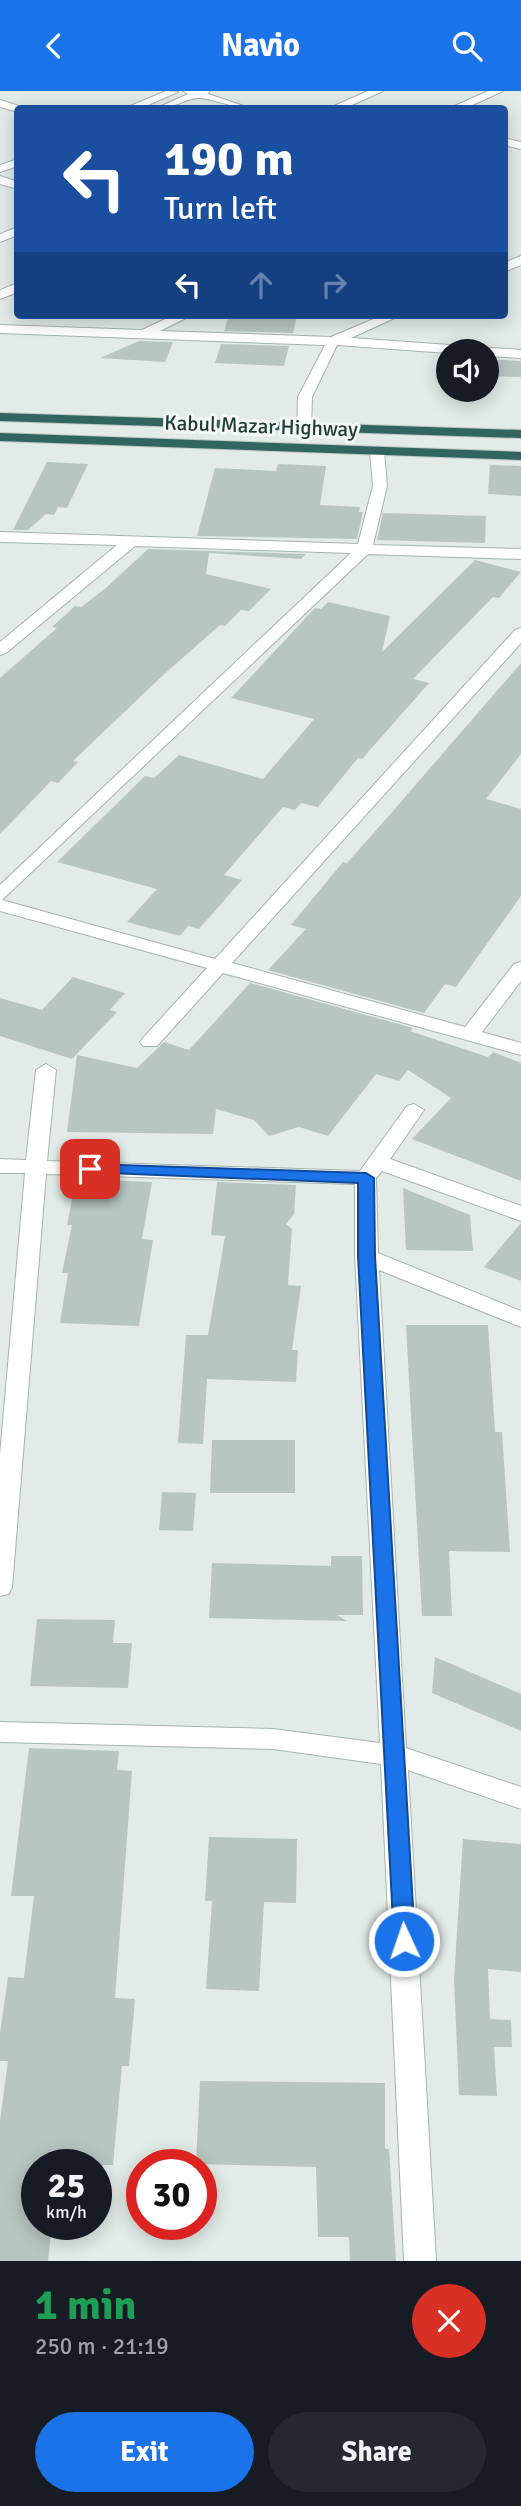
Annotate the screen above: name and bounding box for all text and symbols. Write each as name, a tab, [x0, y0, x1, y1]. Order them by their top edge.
text: Navio	[221, 26, 300, 65]
icon: back	[35, 27, 73, 65]
icon: search	[448, 27, 486, 65]
text: 190 m	[164, 129, 294, 189]
icon: left	[49, 133, 140, 224]
text: Turn left	[164, 189, 277, 228]
icon: left	[169, 266, 207, 304]
icon: ahead	[242, 266, 280, 304]
icon: right	[315, 266, 353, 304]
map controls	[436, 339, 499, 402]
button: sound	[436, 339, 499, 402]
street label: Kabul Mazar Highway	[164, 410, 358, 442]
pin	[60, 1139, 120, 1199]
icon: arrive	[71, 1150, 109, 1188]
position arrow	[367, 1904, 441, 1978]
speed limit sign: 30	[126, 2149, 217, 2240]
text: 25	[48, 2164, 85, 2207]
text: km/h	[46, 2201, 87, 2223]
text: 1 min	[35, 2280, 136, 2331]
button: close	[412, 2284, 486, 2358]
text: 250 m · 21:19	[35, 2332, 169, 2361]
button: Exit	[35, 2412, 254, 2492]
button: Share	[268, 2412, 486, 2492]

